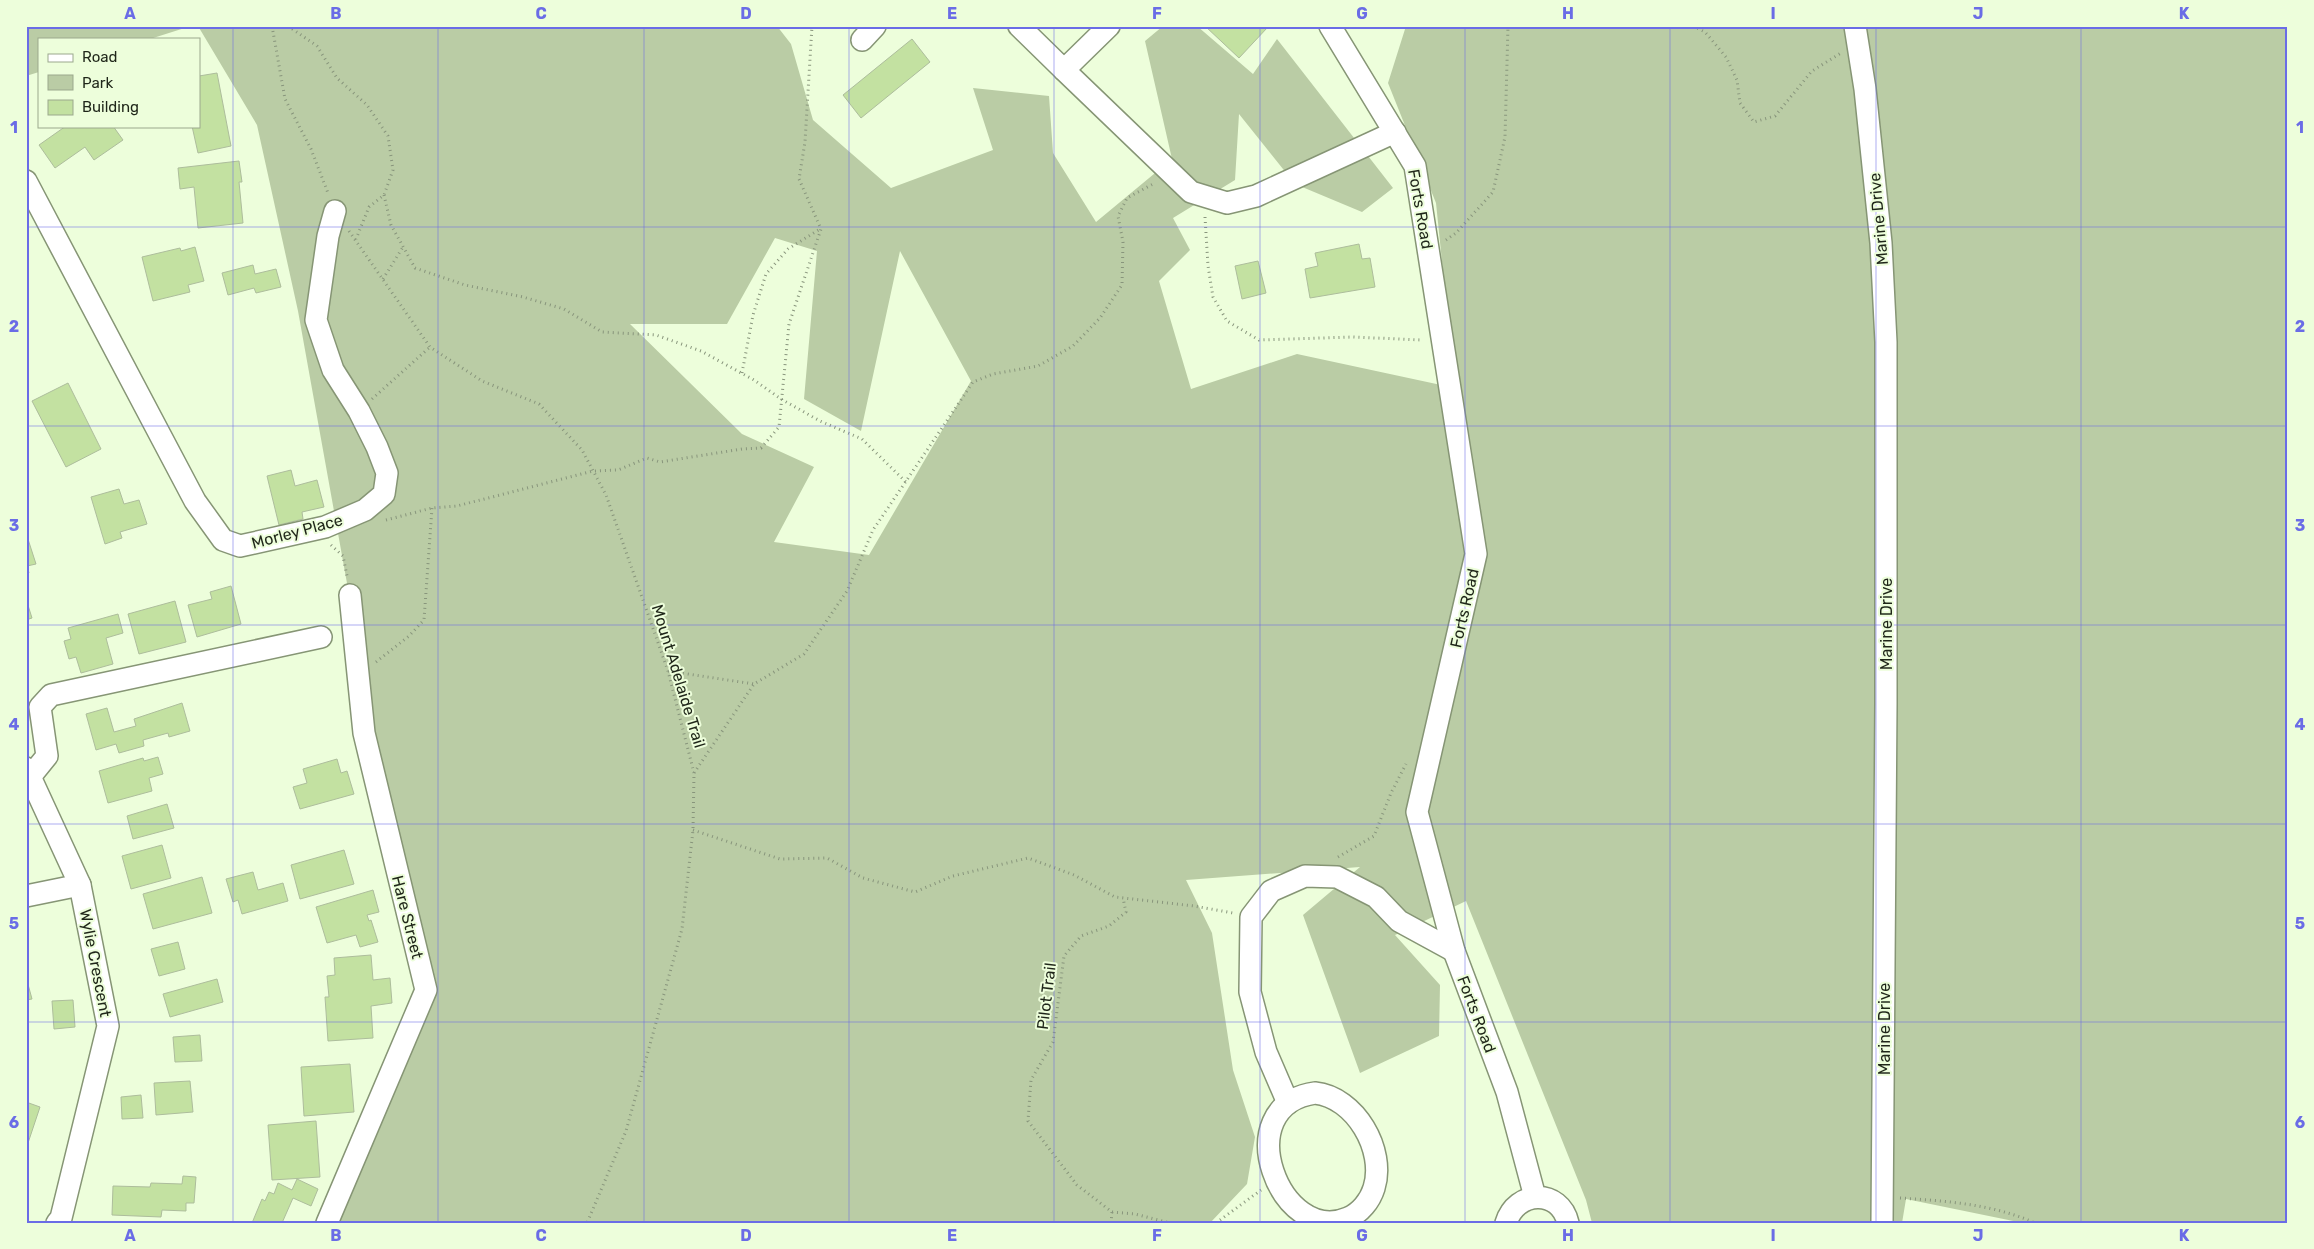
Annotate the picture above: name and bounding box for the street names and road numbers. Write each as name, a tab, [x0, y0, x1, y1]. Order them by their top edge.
street label: Forts Road	[1404, 168, 1437, 250]
street label: Marine Drive	[1865, 172, 1892, 266]
street label: Morley Place	[249, 510, 345, 553]
street label: Forts Road	[1446, 567, 1483, 650]
street label: Marine Drive	[1877, 578, 1896, 670]
street label: Mount Adelaide Trail	[648, 602, 709, 750]
street label: Hare Street	[388, 873, 427, 961]
street label: Wylie Crescent	[76, 907, 115, 1019]
street label: Pilot Trail	[1033, 961, 1060, 1031]
street label: Forts Road	[1453, 973, 1500, 1055]
street label: Marine Drive	[1875, 983, 1894, 1075]

